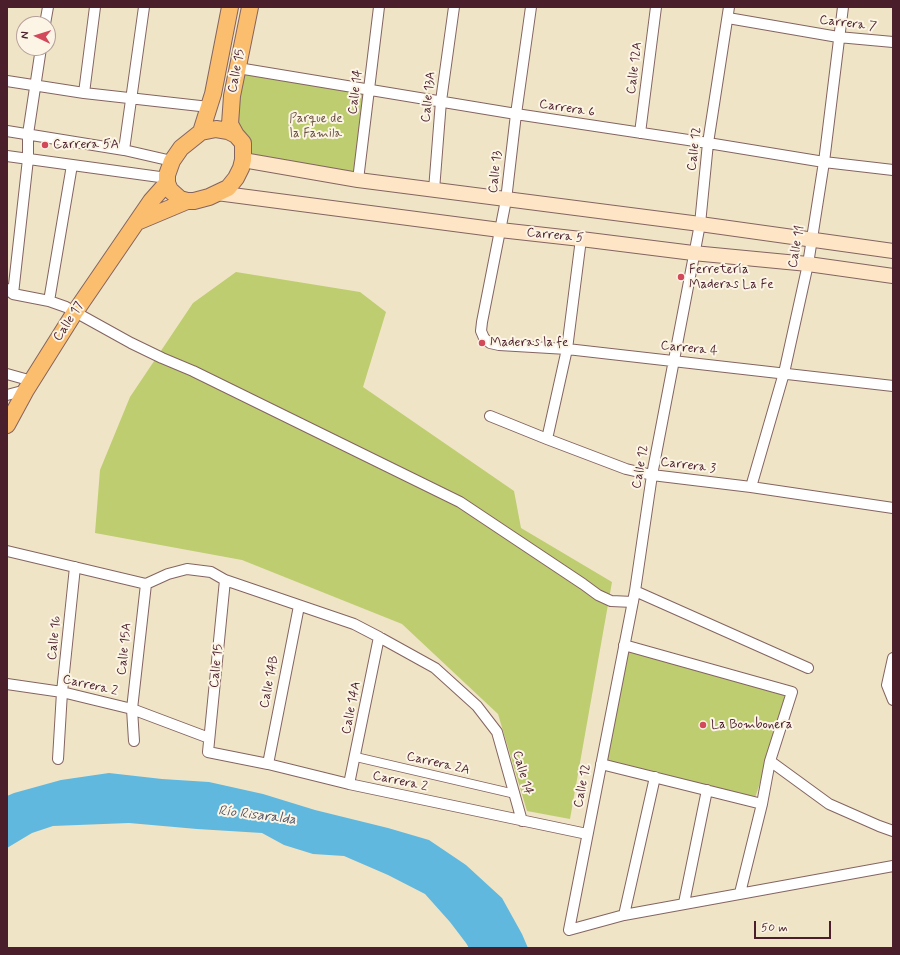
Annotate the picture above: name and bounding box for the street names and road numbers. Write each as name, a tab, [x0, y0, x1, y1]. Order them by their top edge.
street label: Carrera 7	[818, 13, 878, 35]
street label: Calle 12A	[624, 41, 646, 95]
street label: Calle 15	[225, 48, 249, 94]
street label: Calle 14	[346, 69, 366, 115]
street label: Calle 13A	[419, 71, 439, 123]
street label: Carrera 6	[538, 97, 596, 121]
street label: Calle 12	[685, 126, 705, 172]
street label: Calle 13	[486, 150, 506, 194]
street label: Carrera 5	[526, 225, 584, 247]
street label: Calle 11	[786, 225, 808, 269]
street label: Calle 17	[51, 299, 87, 345]
street label: Carrera 4	[660, 338, 718, 360]
street label: Calle 12	[629, 444, 653, 490]
street label: Carrera 3	[659, 455, 717, 477]
street label: Calle 16	[45, 615, 65, 661]
street label: Calle 15A	[114, 622, 136, 676]
street label: Calle 15	[207, 643, 227, 689]
street label: Calle 14B	[257, 654, 283, 710]
street label: Carrera 2	[61, 672, 119, 700]
street label: Calle 14A	[339, 680, 365, 736]
street label: Carrera 2A	[405, 749, 471, 779]
street label: Calle 14	[508, 749, 536, 797]
street label: Calle 12	[571, 763, 595, 809]
street label: Carrera 2	[371, 769, 429, 795]

